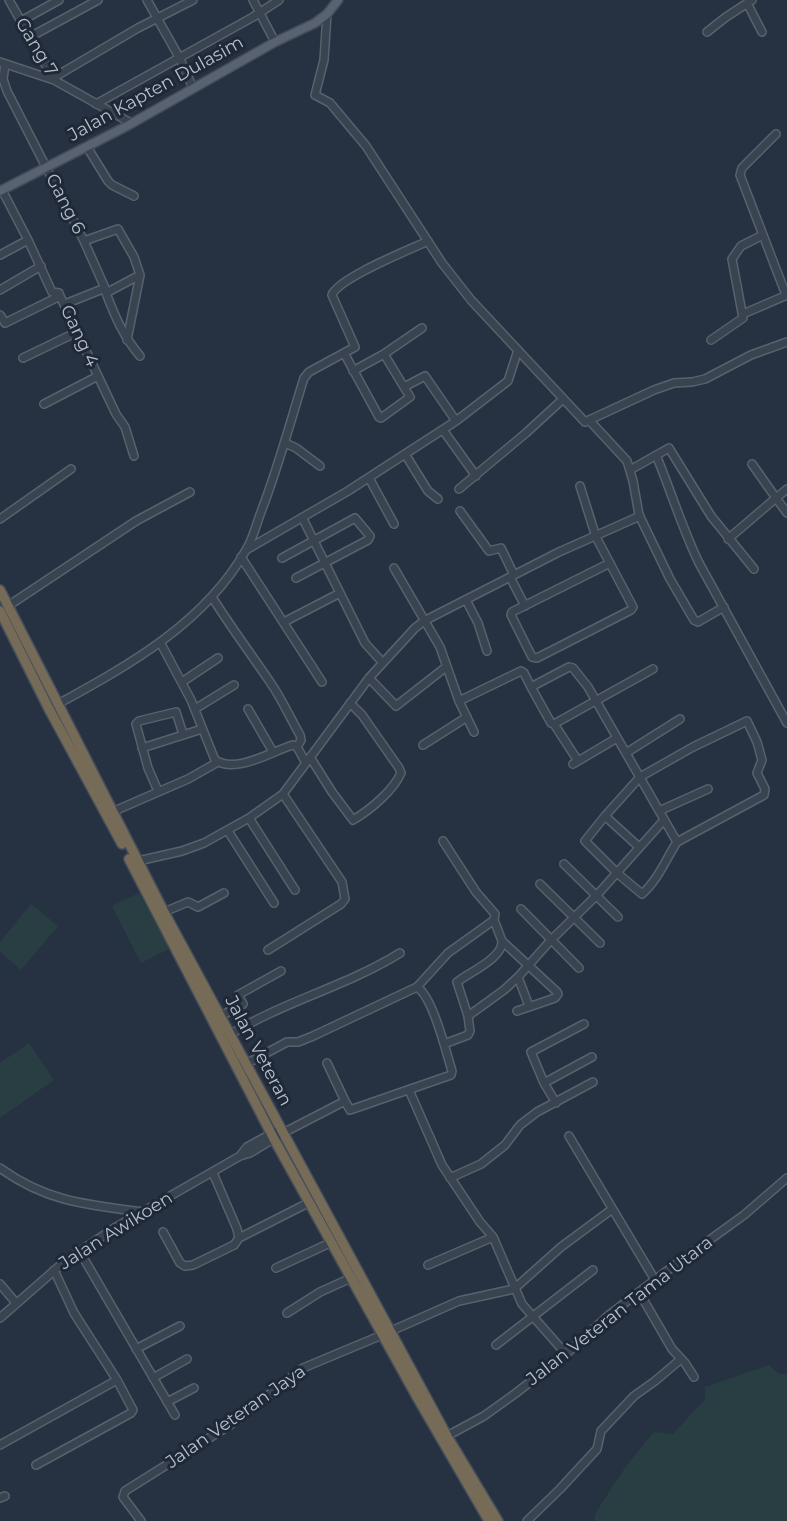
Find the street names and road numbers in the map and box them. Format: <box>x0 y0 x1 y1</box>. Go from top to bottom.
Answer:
street label: Gang 7 <box>10 14 62 80</box>
street label: Jalan Kapten Dulasim <box>65 32 247 146</box>
street label: Gang 6 <box>41 170 89 238</box>
street label: Gang 4 <box>55 302 103 370</box>
street label: Jalan Veteran <box>220 992 296 1110</box>
street label: Jalan Awikoen <box>55 1187 177 1275</box>
street label: Jalan Veteran Tama Utara <box>523 1232 717 1390</box>
street label: Jalan Veteran Jaya <box>162 1361 310 1473</box>

